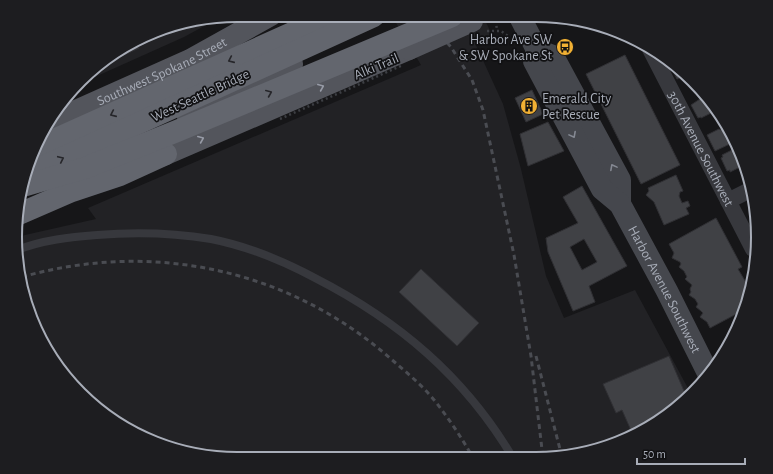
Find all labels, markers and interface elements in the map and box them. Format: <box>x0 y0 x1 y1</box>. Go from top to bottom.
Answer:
place label: Harbor Ave SW & SW Spokane St <box>458 33 553 63</box>
street label: Southwest Spokane Street <box>95 35 230 109</box>
bus stop icon: Harbor Ave SW & SW Spokane St <box>555 37 575 57</box>
street label: Alki Trail <box>352 51 401 83</box>
one-way arrow <box>228 55 235 63</box>
street label: West Seattle Bridge <box>149 67 252 125</box>
one-way arrow <box>316 84 324 92</box>
street label: 30th Avenue Southwest <box>665 89 736 209</box>
one-way arrow <box>265 90 272 98</box>
place label: Emerald City Pet Rescue <box>542 92 611 122</box>
building icon: Emerald City Pet Rescue <box>519 96 539 116</box>
one-way arrow <box>109 109 117 117</box>
one-way arrow <box>569 130 576 138</box>
one-way arrow <box>197 136 205 144</box>
one-way arrow <box>56 156 64 164</box>
one-way arrow <box>610 164 618 171</box>
street label: Harbor Avenue Southwest <box>625 224 703 356</box>
scale bar <box>637 440 745 466</box>
text: 50 m <box>643 448 666 460</box>

